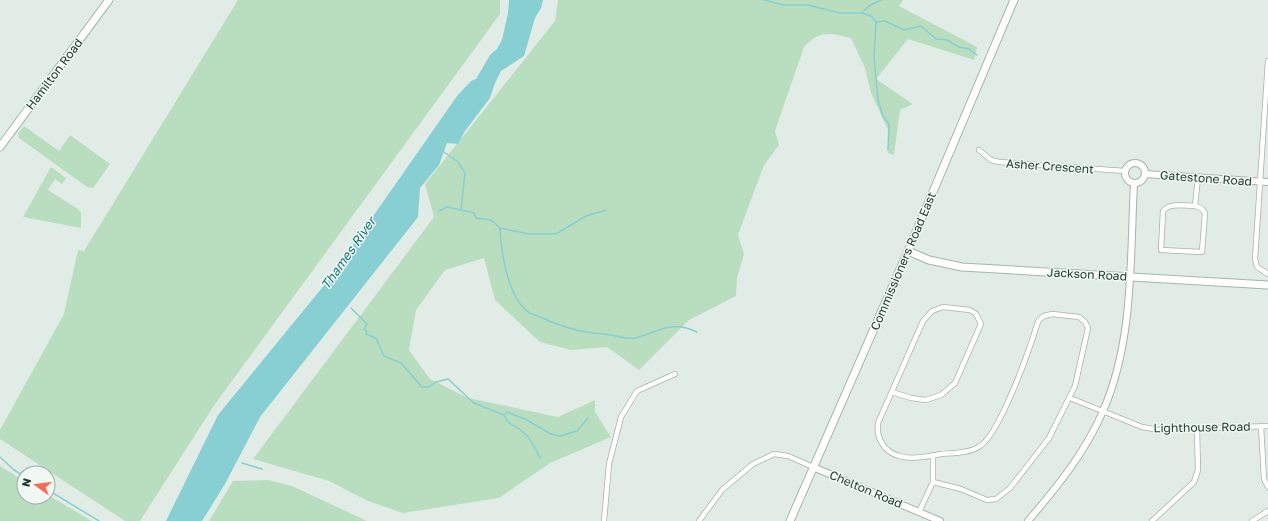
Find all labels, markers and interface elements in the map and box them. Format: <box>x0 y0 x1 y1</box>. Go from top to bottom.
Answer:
street label: Hamilton Road <box>22 35 86 113</box>
street label: Asher Crescent <box>1006 155 1095 177</box>
street label: Gatestone Road <box>1160 167 1252 189</box>
street label: Commissioners Road East <box>867 189 939 332</box>
water label: Thames River <box>317 212 380 292</box>
street label: Jackson Road <box>1047 264 1127 284</box>
street label: Lighthouse Road <box>1153 419 1251 435</box>
north arrow <box>16 465 56 505</box>
street label: Chelton Road <box>827 467 905 511</box>
text: N <box>18 477 33 488</box>

